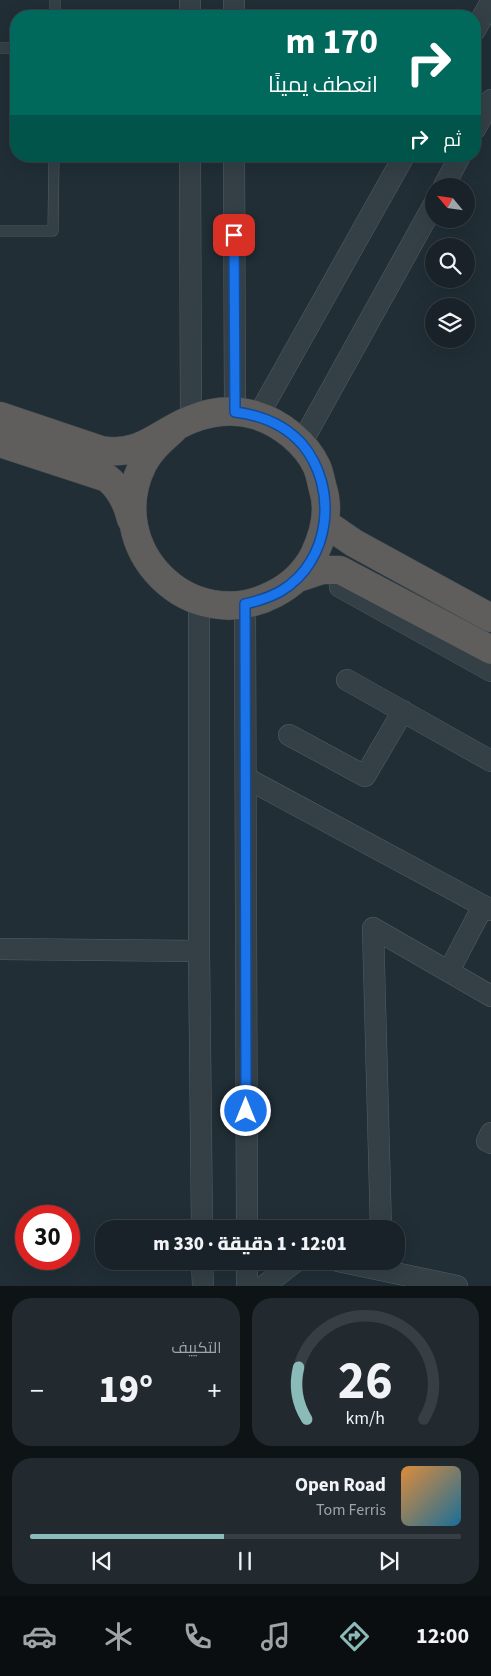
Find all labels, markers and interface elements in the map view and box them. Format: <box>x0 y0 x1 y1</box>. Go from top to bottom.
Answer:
text: 170 m <box>286 17 378 67</box>
icon: right <box>396 30 461 95</box>
text: انعطف يمينًا <box>268 69 378 101</box>
icon: right <box>405 125 433 153</box>
text: ثم <box>443 127 461 154</box>
north arrow <box>425 178 475 228</box>
map controls <box>425 178 475 348</box>
pin <box>213 214 255 256</box>
icon: arrive <box>220 221 248 249</box>
button: search <box>425 238 475 288</box>
button: layers <box>425 298 475 348</box>
position arrow <box>219 1084 271 1136</box>
speed limit sign: 30 <box>15 1205 80 1270</box>
text: 12:01 · 1 دقيقة · 330 m <box>153 1231 347 1258</box>
text: التكييف <box>171 1337 222 1359</box>
text: 26 <box>338 1345 393 1419</box>
text: 19° <box>98 1363 153 1417</box>
text: − <box>30 1371 44 1411</box>
text: + <box>208 1371 222 1411</box>
text: km/h <box>345 1406 385 1431</box>
text: Open Road <box>295 1472 386 1499</box>
text: Tom Ferris <box>316 1499 386 1521</box>
icon: previous <box>88 1547 116 1575</box>
icon: pause <box>231 1547 259 1575</box>
icon: next <box>375 1547 403 1575</box>
icon: car <box>22 1619 57 1654</box>
icon: climate <box>101 1619 136 1654</box>
icon: phone <box>180 1619 215 1654</box>
icon: music <box>258 1619 293 1654</box>
icon: directions <box>337 1619 372 1654</box>
text: 12:00 <box>416 1620 469 1652</box>

